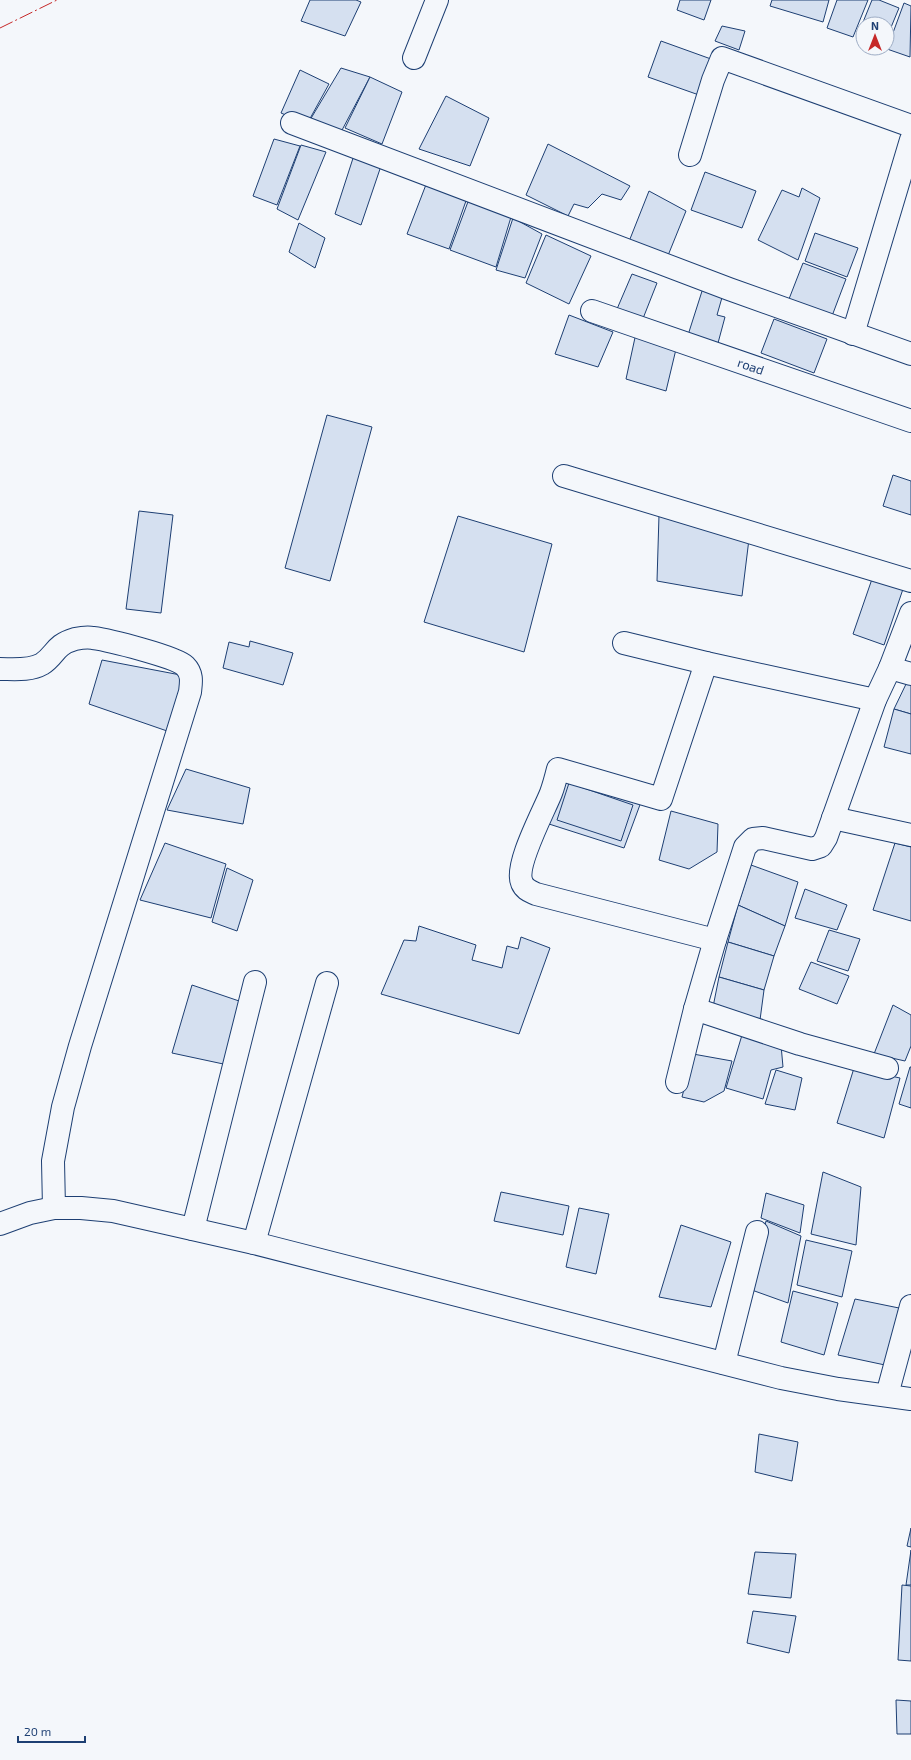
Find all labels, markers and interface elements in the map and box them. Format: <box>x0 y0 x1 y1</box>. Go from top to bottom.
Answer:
north arrow <box>855 16 895 56</box>
text: N <box>871 19 879 32</box>
street label: road <box>736 354 766 378</box>
scale bar <box>18 1718 85 1744</box>
text: 20 m <box>24 1724 51 1738</box>

